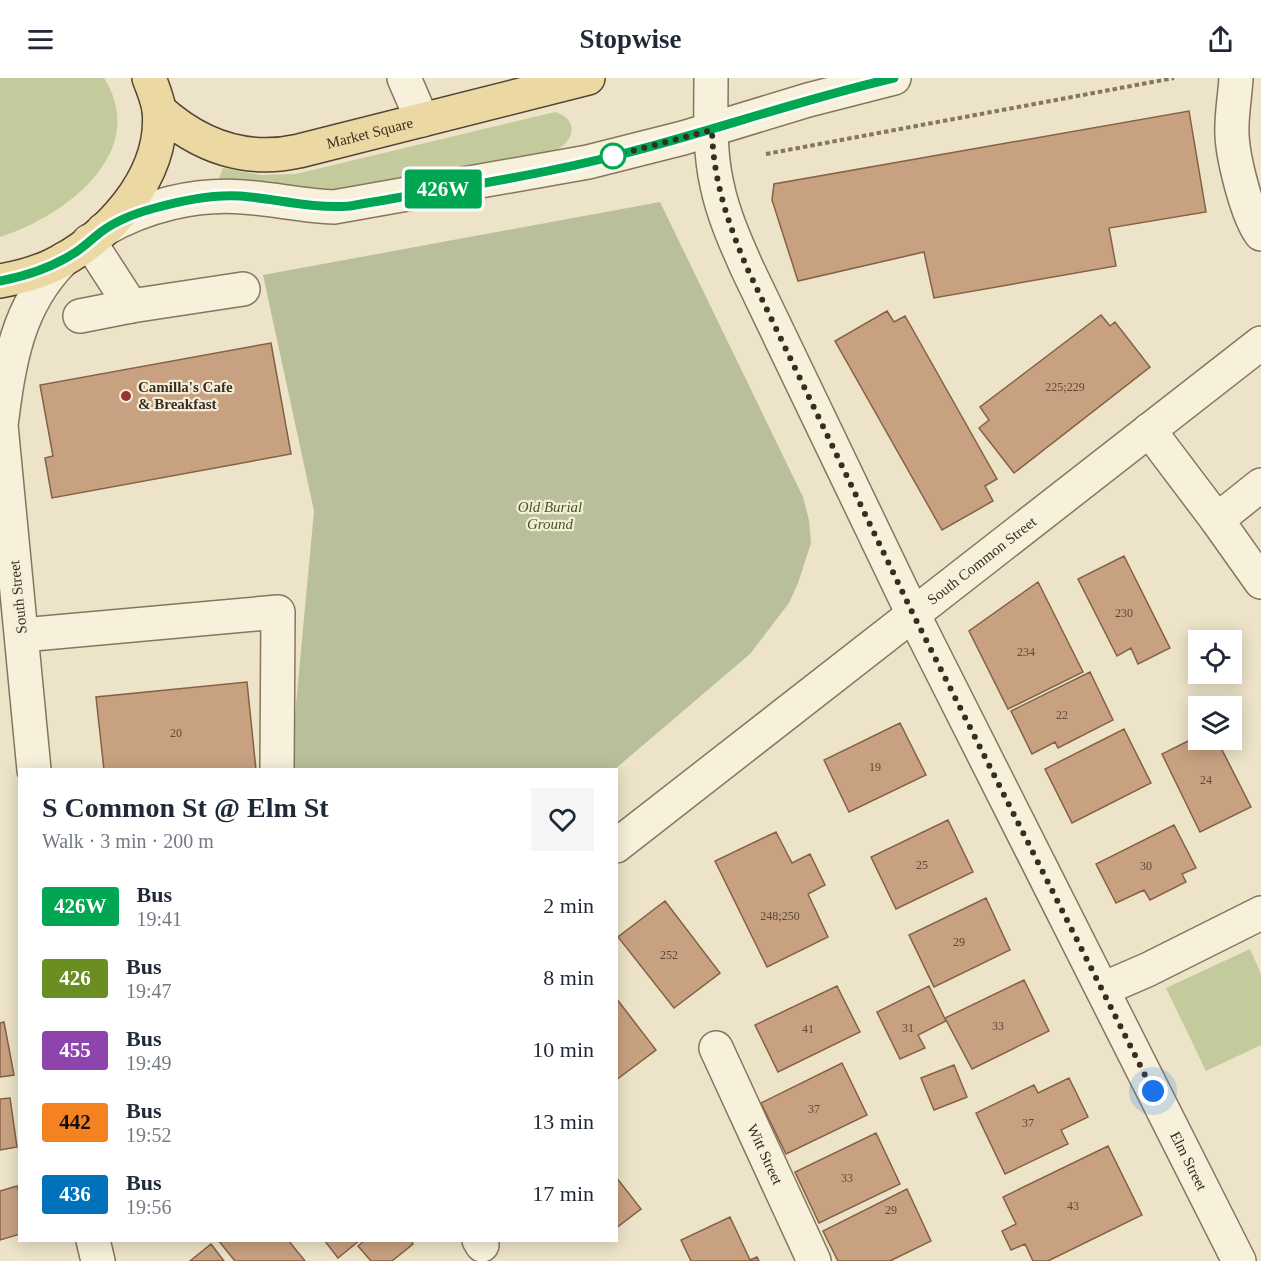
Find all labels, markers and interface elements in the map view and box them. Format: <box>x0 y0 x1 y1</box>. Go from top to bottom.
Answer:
icon: menu <box>24 23 57 56</box>
icon: share <box>1204 23 1237 56</box>
text: Stopwise <box>579 24 682 54</box>
street label: Market Square <box>325 114 415 152</box>
unlabelled marker <box>600 143 626 169</box>
line badge: 426W <box>401 170 485 208</box>
text: 426W <box>417 177 469 201</box>
place label: Camilla's Cafe & Breakfast <box>138 379 233 412</box>
house number: 225;229 <box>1045 380 1085 394</box>
marker: Camilla's Cafe & Breakfast <box>119 389 133 403</box>
park label: Old Burial Ground <box>518 499 582 532</box>
street label: South Common Street <box>924 513 1040 608</box>
street label: South Street <box>6 559 30 635</box>
house number: 230 <box>1115 606 1133 620</box>
map controls <box>1188 630 1242 750</box>
button: locate <box>1188 630 1242 684</box>
house number: 234 <box>1017 645 1035 659</box>
button: layers <box>1188 696 1242 750</box>
house number: 22 <box>1056 708 1068 722</box>
house number: 20 <box>170 726 182 740</box>
house number: 19 <box>869 760 881 774</box>
house number: 24 <box>1200 773 1212 787</box>
button: heart <box>531 788 594 851</box>
text: S Common St @ Elm St <box>42 792 329 823</box>
text: Walk · 3 min · 200 m <box>42 830 214 852</box>
house number: 25 <box>916 858 928 872</box>
house number: 30 <box>1140 859 1152 873</box>
text: Bus <box>137 882 172 907</box>
text: 2 min <box>543 893 594 918</box>
text: 426W <box>54 894 107 918</box>
text: 19:41 <box>137 908 182 930</box>
house number: 248;250 <box>760 909 800 923</box>
house number: 29 <box>953 935 965 949</box>
house number: 252 <box>660 948 678 962</box>
text: Bus <box>126 954 161 979</box>
text: 8 min <box>543 965 594 990</box>
text: 426 <box>59 966 91 990</box>
text: 19:47 <box>126 980 172 1002</box>
house number: 33 <box>992 1019 1004 1033</box>
house number: 31 <box>902 1021 914 1035</box>
house number: 41 <box>802 1022 814 1036</box>
text: Bus <box>126 1026 161 1051</box>
text: 10 min <box>532 1037 594 1062</box>
text: 455 <box>59 1038 91 1062</box>
text: 19:49 <box>126 1052 172 1074</box>
your location <box>1138 1076 1168 1106</box>
text: Bus <box>126 1098 161 1123</box>
house number: 37 <box>808 1102 820 1116</box>
text: 13 min <box>532 1109 594 1134</box>
text: 442 <box>59 1110 91 1134</box>
house number: 37 <box>1022 1116 1034 1130</box>
street label: Witt Street <box>744 1121 786 1188</box>
text: 19:52 <box>126 1124 172 1146</box>
street label: Elm Street <box>1167 1129 1210 1194</box>
text: Bus <box>126 1170 161 1195</box>
house number: 33 <box>841 1171 853 1185</box>
text: 17 min <box>532 1181 594 1206</box>
text: 436 <box>59 1182 91 1206</box>
text: 19:56 <box>126 1196 172 1218</box>
house number: 43 <box>1067 1199 1079 1213</box>
house number: 29 <box>885 1203 897 1217</box>

